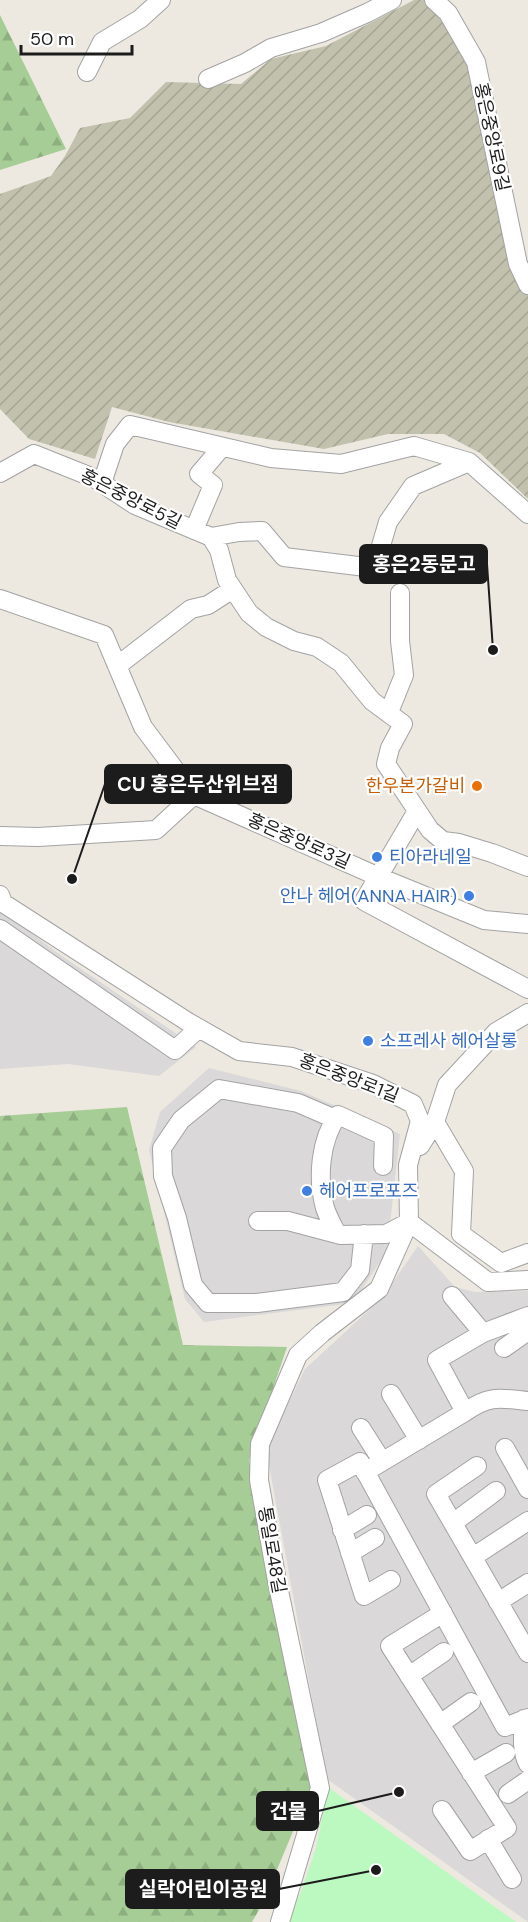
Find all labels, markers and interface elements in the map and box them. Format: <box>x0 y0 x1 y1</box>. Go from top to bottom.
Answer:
scale bar <box>21 18 132 56</box>
text: 50 m <box>30 27 74 51</box>
street label: 홍은중앙로9길 <box>469 80 515 194</box>
street label: 홍은중앙로5길 <box>76 463 186 535</box>
callout: 홍은2동문고 <box>360 545 487 583</box>
text: 홍은2동문고 <box>372 551 476 577</box>
callout: CU 홍은두산위브점 <box>105 765 291 803</box>
text: CU 홍은두산위브점 <box>117 771 279 797</box>
place label: 한우본가갈비 <box>366 774 465 798</box>
marker: 한우본가갈비 <box>470 779 484 793</box>
street label: 홍은중앙로3길 <box>244 808 354 874</box>
place label: 티아라네일 <box>389 845 472 869</box>
marker: 티아라네일 <box>370 850 384 864</box>
place label: 안나 헤어(ANNA HAIR) <box>280 884 457 908</box>
marker: 안나 헤어(ANNA HAIR) <box>462 889 476 903</box>
place label: 소프레사 헤어살롱 <box>380 1029 517 1053</box>
marker: 소프레사 헤어살롱 <box>361 1034 375 1048</box>
street label: 홍은중앙로1길 <box>296 1048 402 1108</box>
place label: 헤어프로포즈 <box>319 1179 418 1203</box>
marker: 헤어프로포즈 <box>300 1184 314 1198</box>
street label: 통일로48길 <box>253 1505 291 1595</box>
callout: 건물 <box>257 1792 318 1830</box>
text: 건물 <box>270 1798 306 1824</box>
callout: 실락어린이공원 <box>126 1870 279 1908</box>
text: 실락어린이공원 <box>139 1876 267 1902</box>

